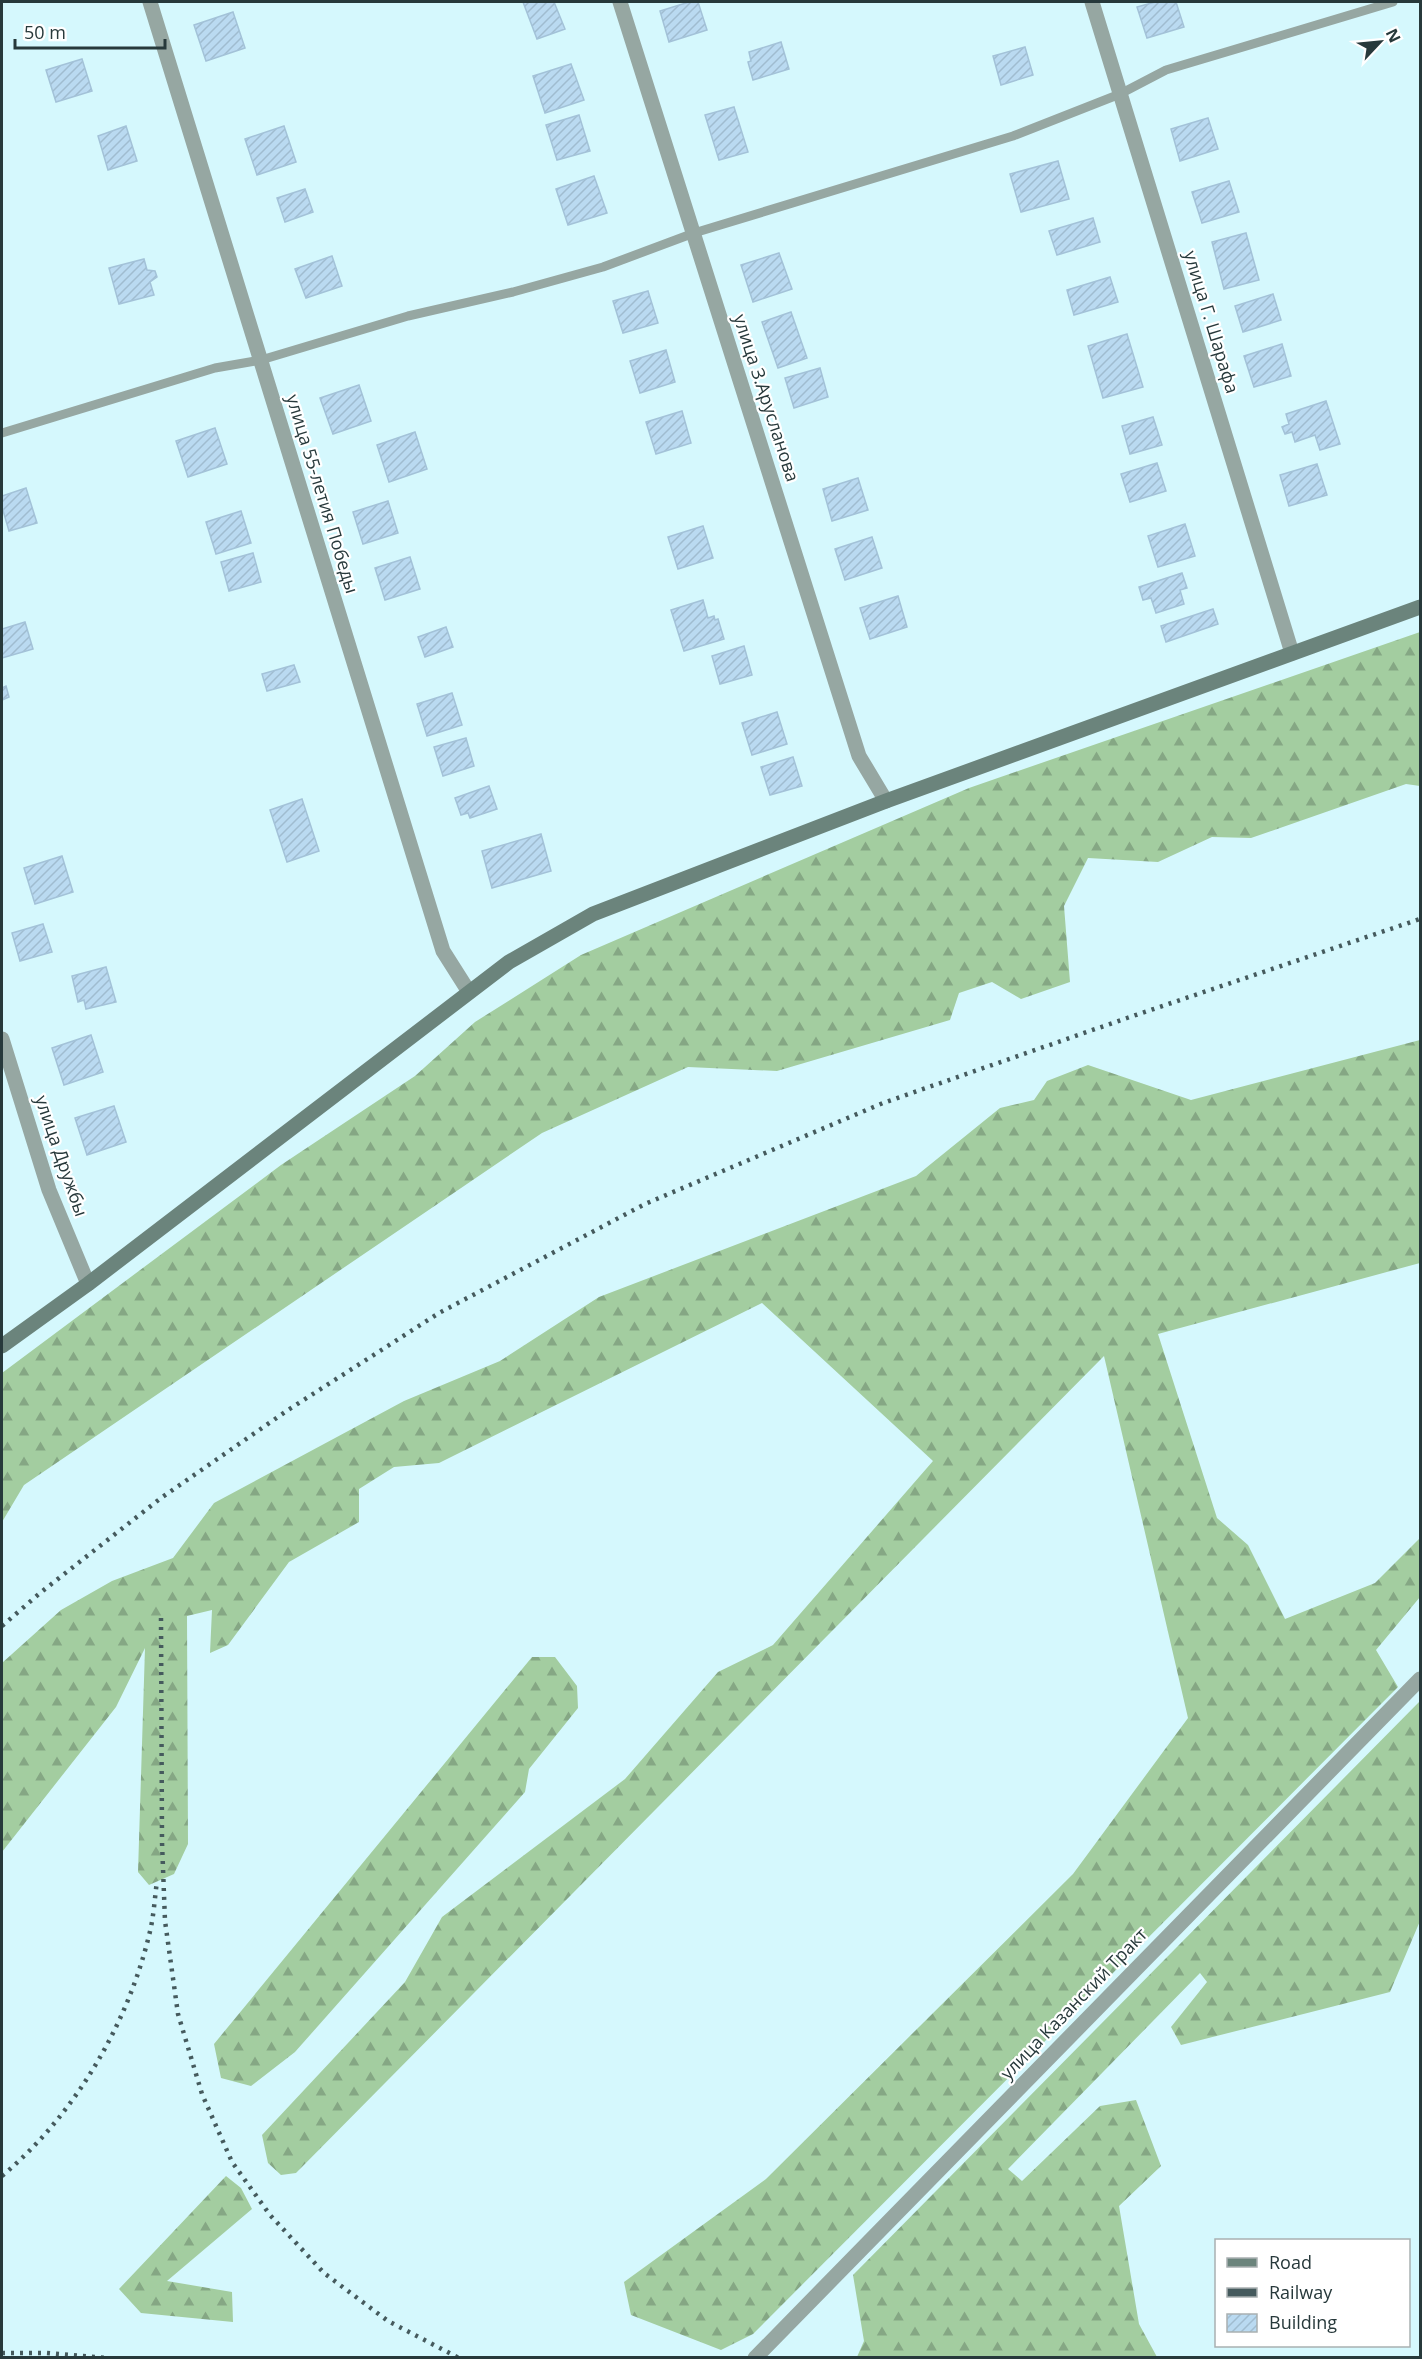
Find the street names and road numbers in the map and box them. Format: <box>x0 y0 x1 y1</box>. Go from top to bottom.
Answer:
street label: улица Г. Шарафа <box>1179 247 1245 396</box>
street label: улица З.Арусланова <box>729 311 805 485</box>
street label: улица 55-летия Победы <box>281 391 365 596</box>
street label: улица Дружбы <box>30 1092 94 1220</box>
street label: улица Казанский Тракт <box>994 1922 1152 2084</box>

